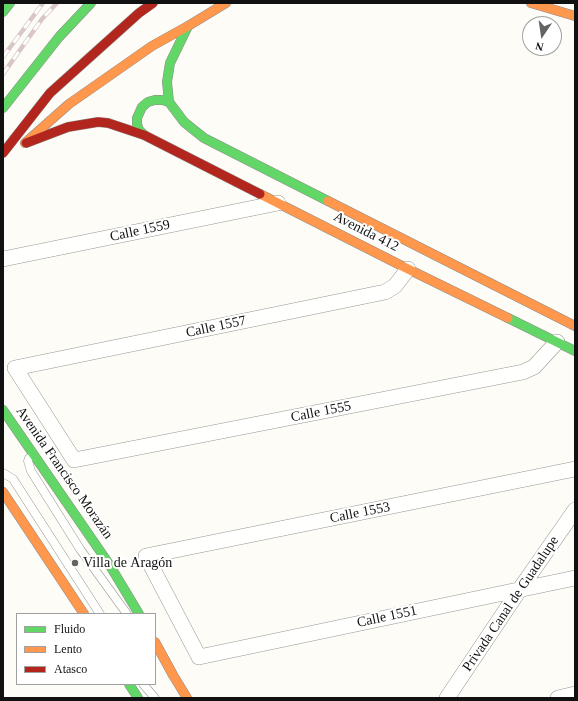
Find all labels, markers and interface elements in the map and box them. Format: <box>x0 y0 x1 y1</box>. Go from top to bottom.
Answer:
north arrow <box>522 16 562 56</box>
text: N <box>534 40 545 53</box>
street label: Avenida 412 <box>331 208 401 256</box>
street label: Calle 1559 <box>108 216 172 246</box>
street label: Calle 1557 <box>184 312 248 342</box>
street label: Calle 1555 <box>289 398 353 426</box>
street label: Avenida Francisco Morazán <box>12 404 116 542</box>
street label: Calle 1553 <box>328 499 392 527</box>
street label: Privada Canal de Guadalupe <box>459 533 563 675</box>
place label: Villa de Aragón <box>83 555 172 571</box>
marker: Villa de Aragón <box>70 558 80 568</box>
street label: Calle 1551 <box>355 602 419 632</box>
legend <box>16 613 156 685</box>
text: Fluido <box>54 622 85 636</box>
text: Lento <box>54 642 82 656</box>
text: Atasco <box>54 662 87 676</box>

